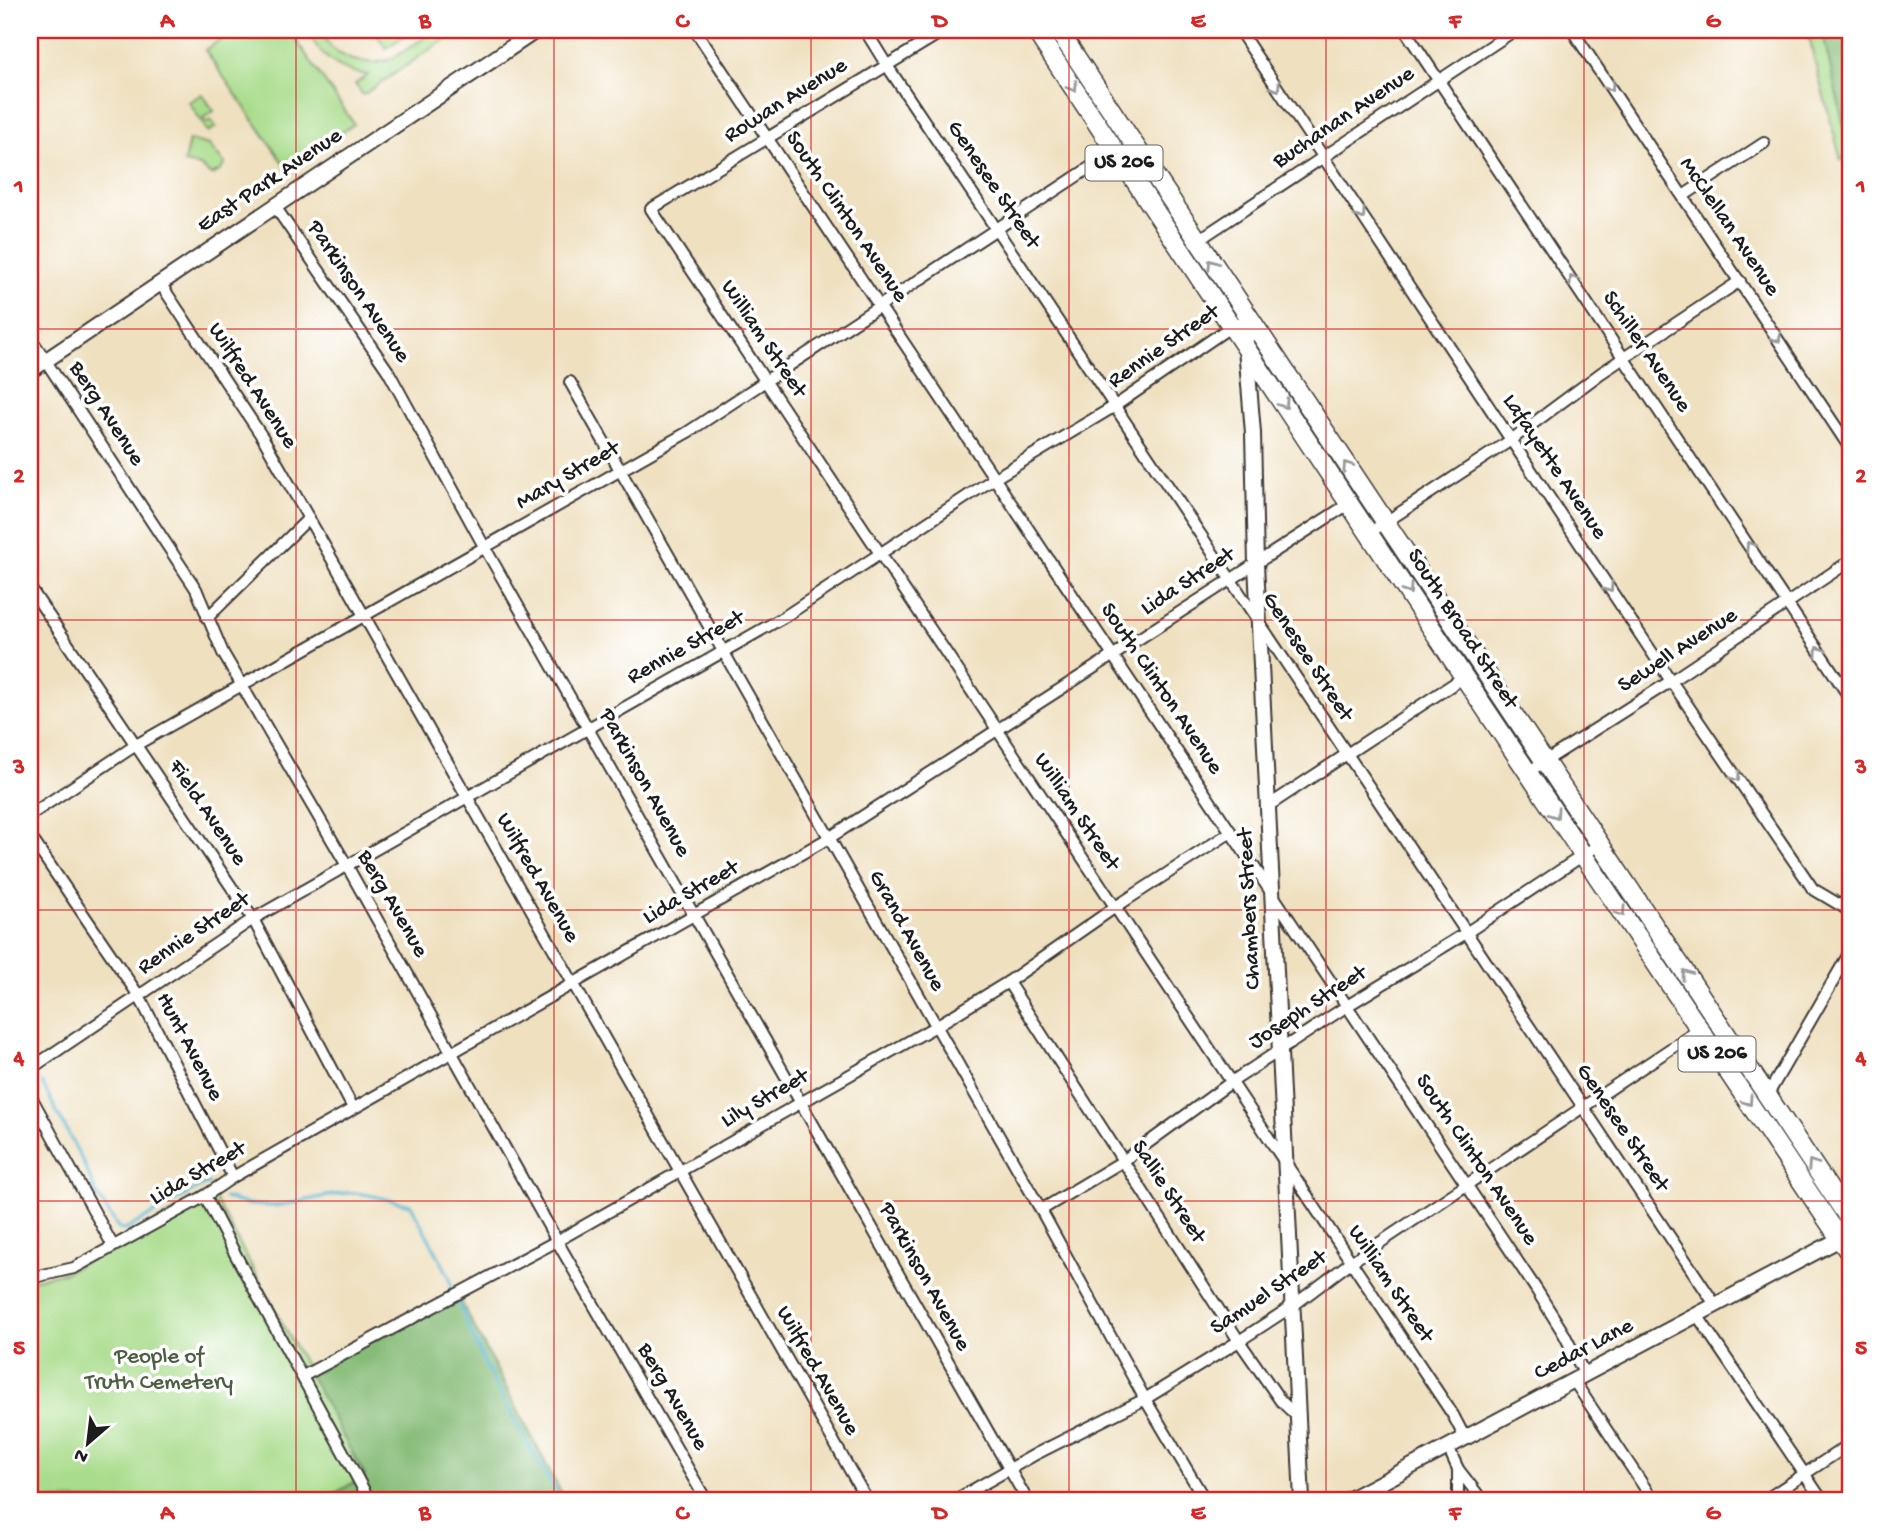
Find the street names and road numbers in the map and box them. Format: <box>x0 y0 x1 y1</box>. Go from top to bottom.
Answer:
street label: Rowan Avenue <box>719 52 854 150</box>
street label: Buchanan Avenue <box>1267 60 1421 176</box>
street label: Genesee Street <box>940 116 1047 255</box>
street label: East Park Avenue <box>192 122 348 239</box>
street label: South Clinton Avenue <box>779 126 914 309</box>
road number: US 206 <box>1086 146 1162 180</box>
street label: McClellan Avenue <box>1673 152 1786 302</box>
street label: Parkinson Avenue <box>300 215 416 369</box>
street label: William Street <box>714 275 813 404</box>
street label: Schiller Avenue <box>1595 286 1697 419</box>
street label: Rennie Street <box>1103 298 1226 395</box>
street label: Wilfred Avenue <box>201 318 303 455</box>
street label: Berg Avenue <box>62 356 150 472</box>
street label: Lafayette Avenue <box>1495 389 1613 546</box>
street label: Mary Street <box>511 435 626 516</box>
street label: Lida Street <box>1136 541 1241 622</box>
street label: South Broad Street <box>1400 544 1525 715</box>
street label: Genesee Street <box>1255 588 1360 728</box>
street label: South Clinton Avenue <box>1094 598 1229 781</box>
street label: Sewell Avenue <box>1613 602 1744 700</box>
street label: Rennie Street <box>623 604 751 691</box>
street label: Parkinson Avenue <box>592 703 697 863</box>
street label: William Street <box>1027 748 1126 877</box>
street label: Field Avenue <box>161 754 253 872</box>
street label: Wilfred Avenue <box>489 809 585 948</box>
street label: Chambers Street <box>1232 826 1268 990</box>
street label: Berg Avenue <box>350 845 434 963</box>
street label: Lida Street <box>638 854 745 931</box>
street label: Grand Avenue <box>862 866 951 997</box>
street label: Rennie Street <box>133 886 257 981</box>
street label: Joseph Street <box>1244 959 1373 1056</box>
street label: Hunt Avenue <box>149 988 229 1107</box>
road number: US 206 <box>1678 1036 1756 1072</box>
street label: Genesee Street <box>1569 1059 1676 1198</box>
street label: Lily Street <box>716 1062 815 1135</box>
street label: South Clinton Avenue <box>1409 1069 1544 1252</box>
street label: Lida Street <box>145 1135 252 1212</box>
street label: Sallie Street <box>1125 1135 1212 1250</box>
street label: Parkinson Avenue <box>872 1197 977 1357</box>
street label: William Street <box>1341 1220 1440 1349</box>
street label: Samuel Street <box>1206 1243 1334 1342</box>
street label: Wilfred Avenue <box>769 1302 865 1441</box>
street label: Cedar Lane <box>1530 1312 1639 1387</box>
street label: Berg Avenue <box>630 1338 714 1456</box>

